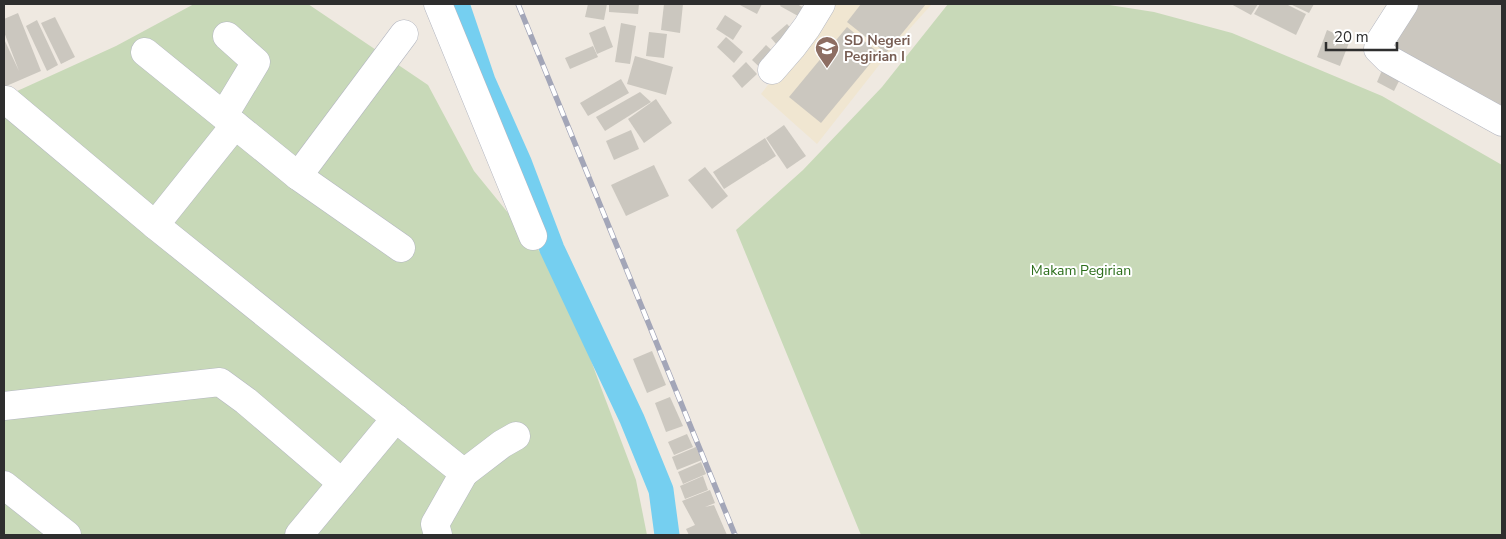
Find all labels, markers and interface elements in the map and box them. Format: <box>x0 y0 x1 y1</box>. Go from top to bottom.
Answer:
scale bar <box>1326 20 1397 52</box>
text: 20 m <box>1334 27 1369 47</box>
place label: SD Negeri Pegirian I <box>844 31 910 66</box>
school or university icon: SD Negeri Pegirian I <box>814 35 840 69</box>
park label: Makam Pegirian <box>1031 261 1131 280</box>

